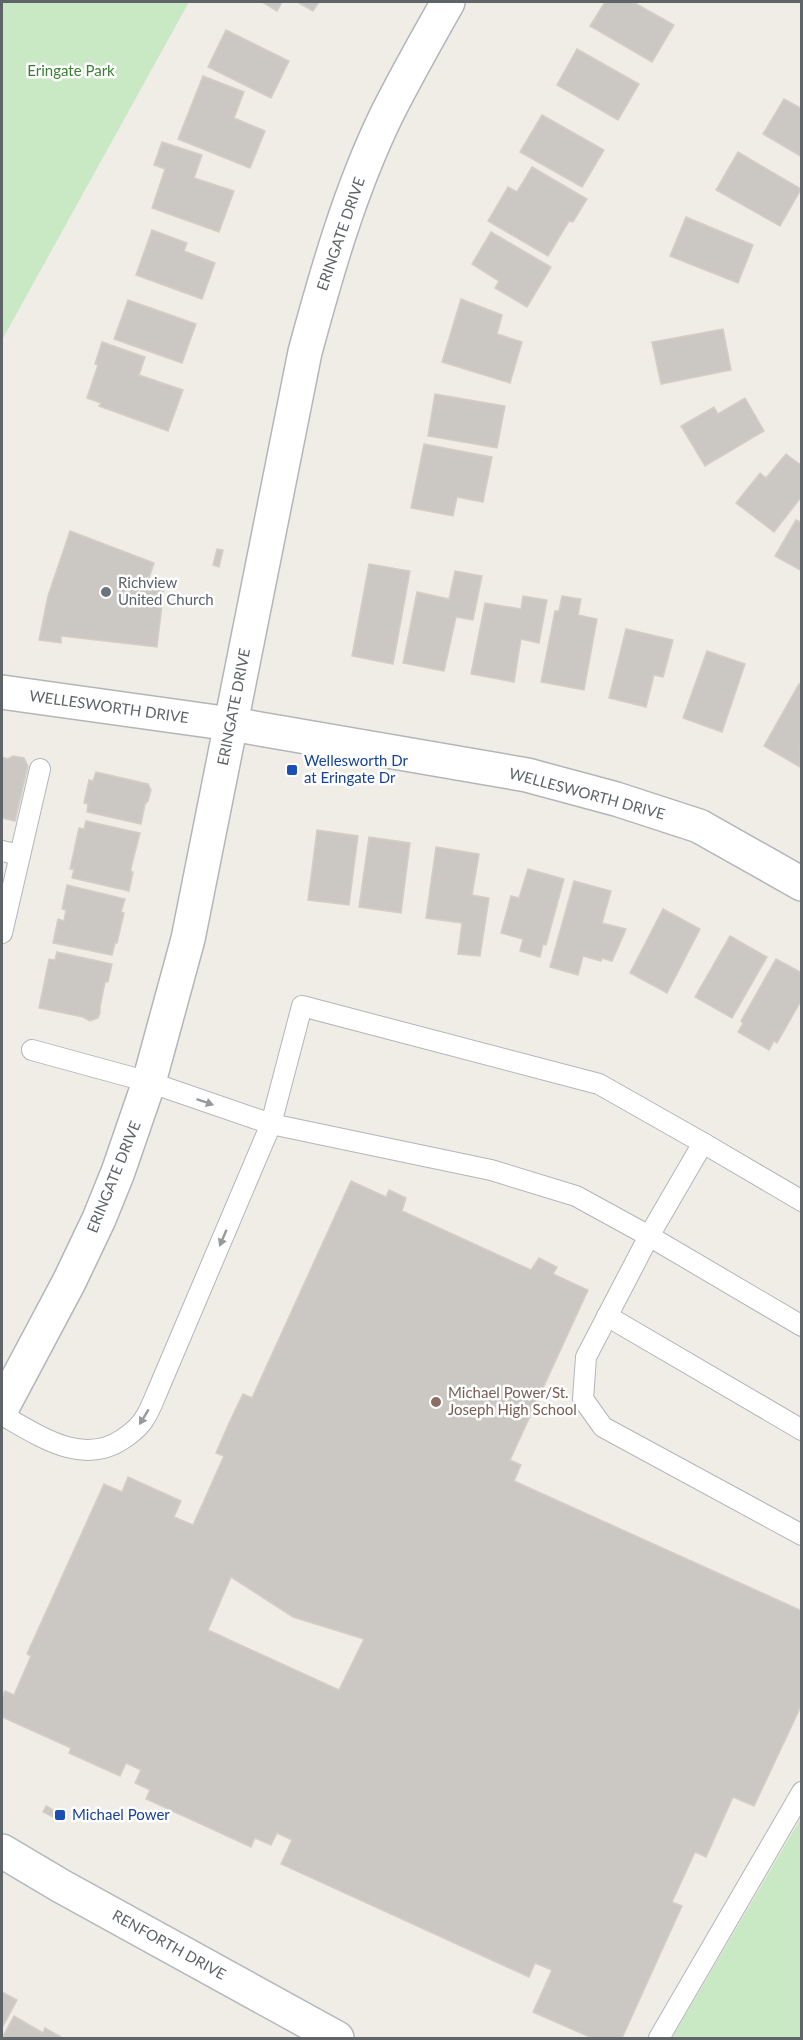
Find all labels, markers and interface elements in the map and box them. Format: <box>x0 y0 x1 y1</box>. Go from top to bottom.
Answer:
park label: Eringate Park <box>27 61 115 79</box>
street label: ERINGATE DRIVE <box>312 175 368 293</box>
place label: Richview United Church <box>118 573 214 608</box>
marker: Richview United Church <box>99 585 113 599</box>
street label: ERINGATE DRIVE <box>213 647 253 767</box>
street label: WELLESWORTH DRIVE <box>28 686 190 726</box>
place label: Wellesworth Dr at Eringate Dr <box>304 751 409 786</box>
marker: Wellesworth Dr at Eringate Dr <box>285 763 299 777</box>
street label: WELLESWORTH DRIVE <box>507 764 667 823</box>
one-way arrow <box>196 1097 214 1107</box>
street label: ERINGATE DRIVE <box>82 1118 144 1235</box>
one-way arrow <box>218 1230 228 1248</box>
place label: Michael Power/St. Joseph High School <box>448 1383 577 1418</box>
marker: Michael Power/St. Joseph High School <box>429 1395 443 1409</box>
one-way arrow <box>139 1409 150 1425</box>
place label: Michael Power <box>72 1805 170 1823</box>
marker: Michael Power <box>53 1808 67 1822</box>
street label: RENFORTH DRIVE <box>110 1905 229 1983</box>

